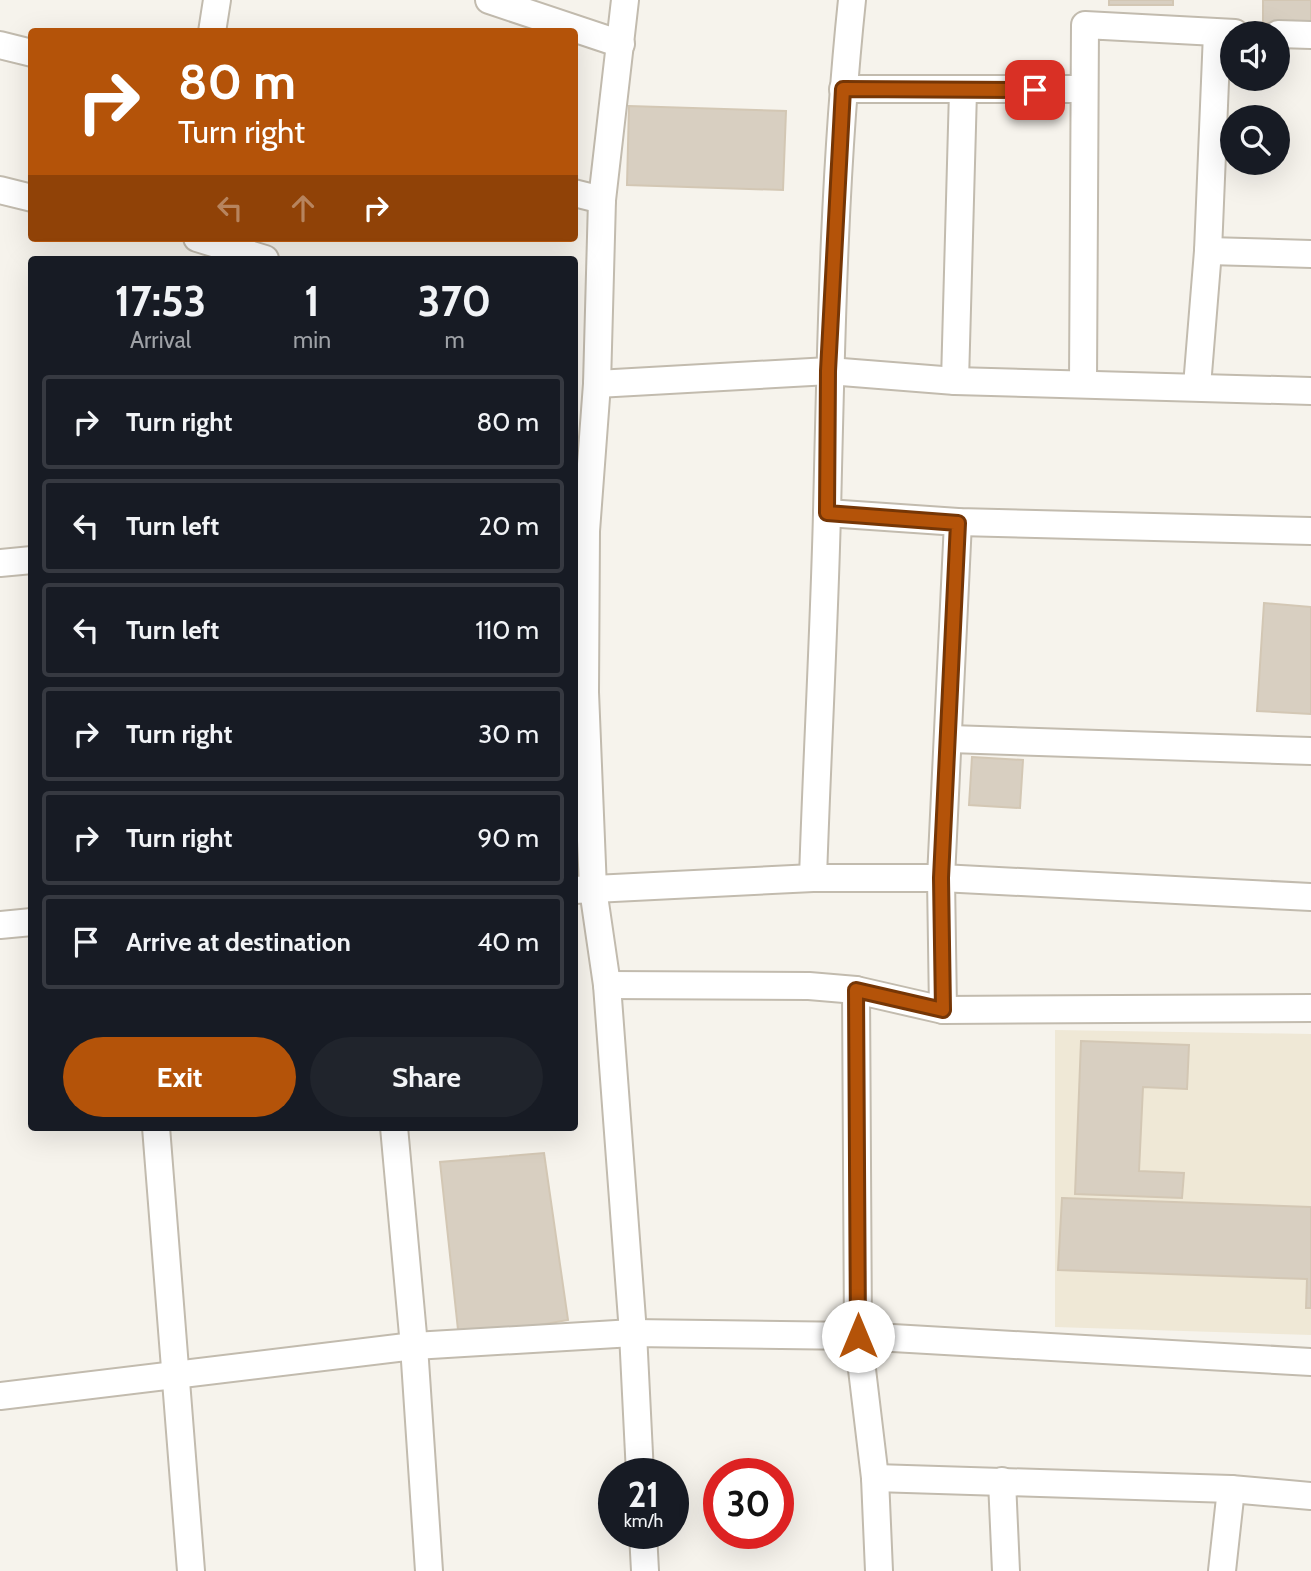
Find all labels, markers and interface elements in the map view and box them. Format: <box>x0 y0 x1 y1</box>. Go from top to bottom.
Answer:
map controls <box>1220 21 1290 175</box>
button: sound <box>1220 21 1290 91</box>
text: 80 m <box>178 52 296 111</box>
icon: right <box>63 56 154 147</box>
pin <box>1005 60 1065 120</box>
icon: arrive <box>1016 71 1054 109</box>
button: search <box>1220 105 1290 175</box>
text: Turn right <box>178 112 305 151</box>
icon: left <box>211 189 249 227</box>
icon: ahead <box>284 189 322 227</box>
icon: right <box>357 189 395 227</box>
text: 17:53 <box>115 275 206 327</box>
text: 1 <box>304 275 320 327</box>
text: 370 <box>418 275 491 327</box>
text: Arrival <box>130 326 191 354</box>
text: min <box>293 326 331 354</box>
text: m <box>444 326 465 354</box>
icon: right <box>67 403 105 441</box>
text: Turn right <box>126 406 232 438</box>
text: 80 m <box>476 406 539 438</box>
icon: left <box>67 507 105 545</box>
text: Turn left <box>126 510 219 542</box>
text: 20 m <box>479 510 539 542</box>
icon: left <box>67 611 105 649</box>
text: Turn left <box>126 614 219 646</box>
text: 110 m <box>475 614 539 646</box>
icon: right <box>67 715 105 753</box>
text: Turn right <box>126 718 232 750</box>
text: 30 m <box>478 718 539 750</box>
icon: right <box>67 819 105 857</box>
text: Turn right <box>126 822 232 854</box>
text: 90 m <box>477 822 539 854</box>
icon: arrive <box>67 923 105 961</box>
text: Arrive at destination <box>126 926 351 958</box>
text: 40 m <box>477 926 539 958</box>
button: Exit <box>63 1037 296 1117</box>
button: Share <box>310 1037 543 1117</box>
position arrow <box>821 1299 895 1373</box>
speed limit sign: 30 <box>703 1458 794 1549</box>
text: 21 <box>628 1473 659 1516</box>
text: km/h <box>624 1510 663 1532</box>

